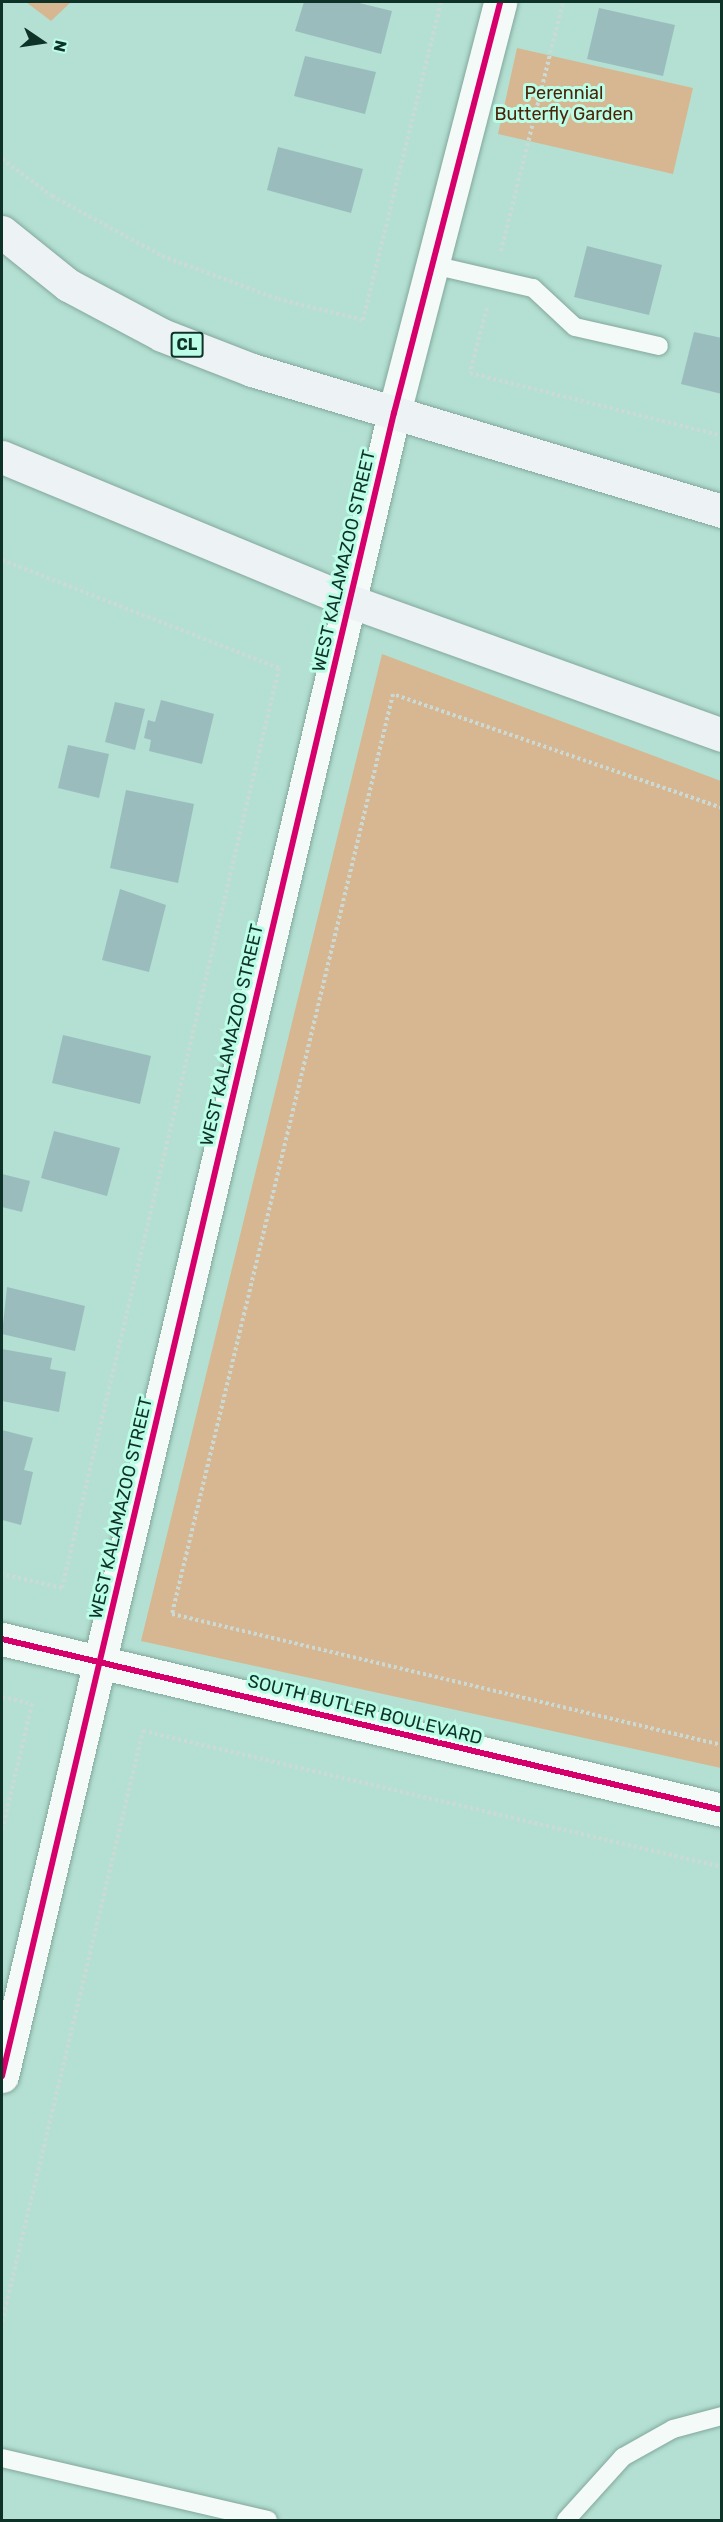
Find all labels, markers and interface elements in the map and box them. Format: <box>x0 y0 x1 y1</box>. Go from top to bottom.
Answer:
north arrow <box>12 12 72 72</box>
text: N <box>49 38 71 54</box>
park label: Perennial Butterfly Garden <box>494 83 634 125</box>
road number: CL <box>170 332 204 358</box>
street label: WEST KALAMAZOO STREET <box>308 448 380 674</box>
street label: WEST KALAMAZOO STREET <box>196 922 268 1148</box>
street label: WEST KALAMAZOO STREET <box>85 1395 157 1621</box>
street label: SOUTH BUTLER BOULEVARD <box>246 1670 484 1750</box>

